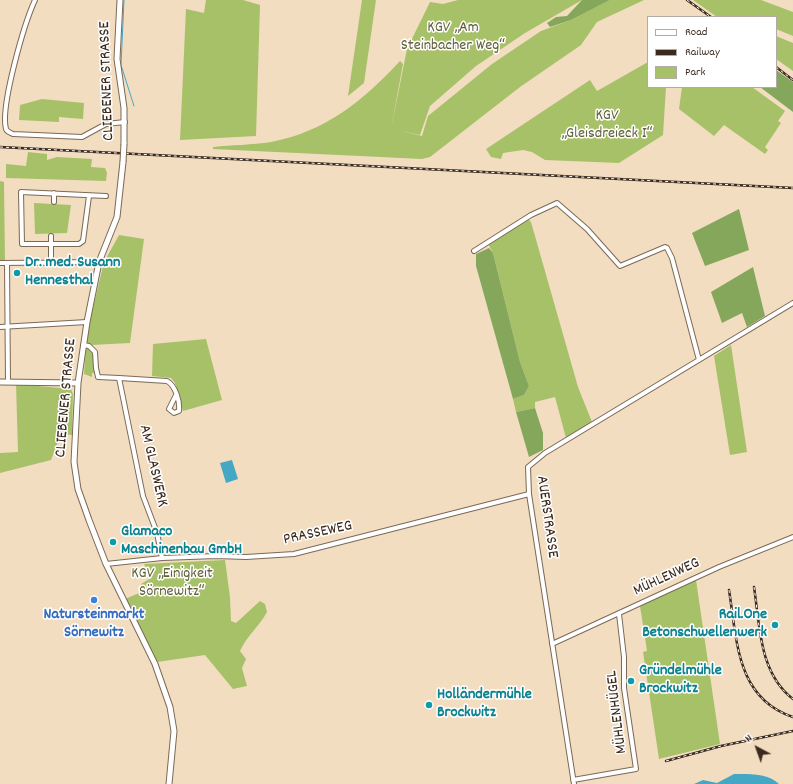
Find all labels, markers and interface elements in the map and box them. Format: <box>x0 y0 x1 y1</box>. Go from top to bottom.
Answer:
legend <box>647 16 777 88</box>
park label: KGV „Am Steinbacher Weg“ <box>401 19 505 57</box>
street label: CLIEBENER STRASSE <box>96 21 120 141</box>
text: Road <box>685 24 707 41</box>
text: Railway <box>685 44 720 61</box>
text: Park <box>685 64 705 81</box>
park label: KGV „Gleisdreieck I“ <box>561 107 653 145</box>
place label: Dr. med. Susann Hennesthal <box>25 254 120 292</box>
marker: Dr. med. Susann Hennesthal <box>12 268 22 278</box>
street label: CLIEBENER STRASSE <box>52 338 82 458</box>
street label: AM GLASWERK <box>133 423 171 509</box>
street label: AUERSTRASSE <box>531 475 561 559</box>
street label: PRASSEWEG <box>282 517 354 551</box>
place label: Glamaco Maschinenbau GmbH <box>121 523 242 561</box>
marker: Glamaco Maschinenbau GmbH <box>108 537 118 547</box>
street label: MÜHLENWEG <box>631 554 703 602</box>
park label: KGV „Einigkeit Sörnewitz“ <box>131 565 213 603</box>
marker: Natursteinmarkt Sörnewitz <box>89 595 99 605</box>
place label: Natursteinmarkt Sörnewitz <box>43 606 145 644</box>
place label: Rail.One Betonschwellenwerk <box>642 606 767 644</box>
marker: Rail.One Betonschwellenwerk <box>770 620 780 630</box>
place label: Gründelmühle Brockwitz <box>639 662 722 700</box>
street label: MÜHLENHÜGEL <box>603 669 633 755</box>
marker: Gründelmühle Brockwitz <box>626 676 636 686</box>
place label: Holländermühle Brockwitz <box>437 686 532 724</box>
marker: Holländermühle Brockwitz <box>424 700 434 710</box>
north arrow <box>737 728 777 768</box>
text: N <box>742 731 756 747</box>

